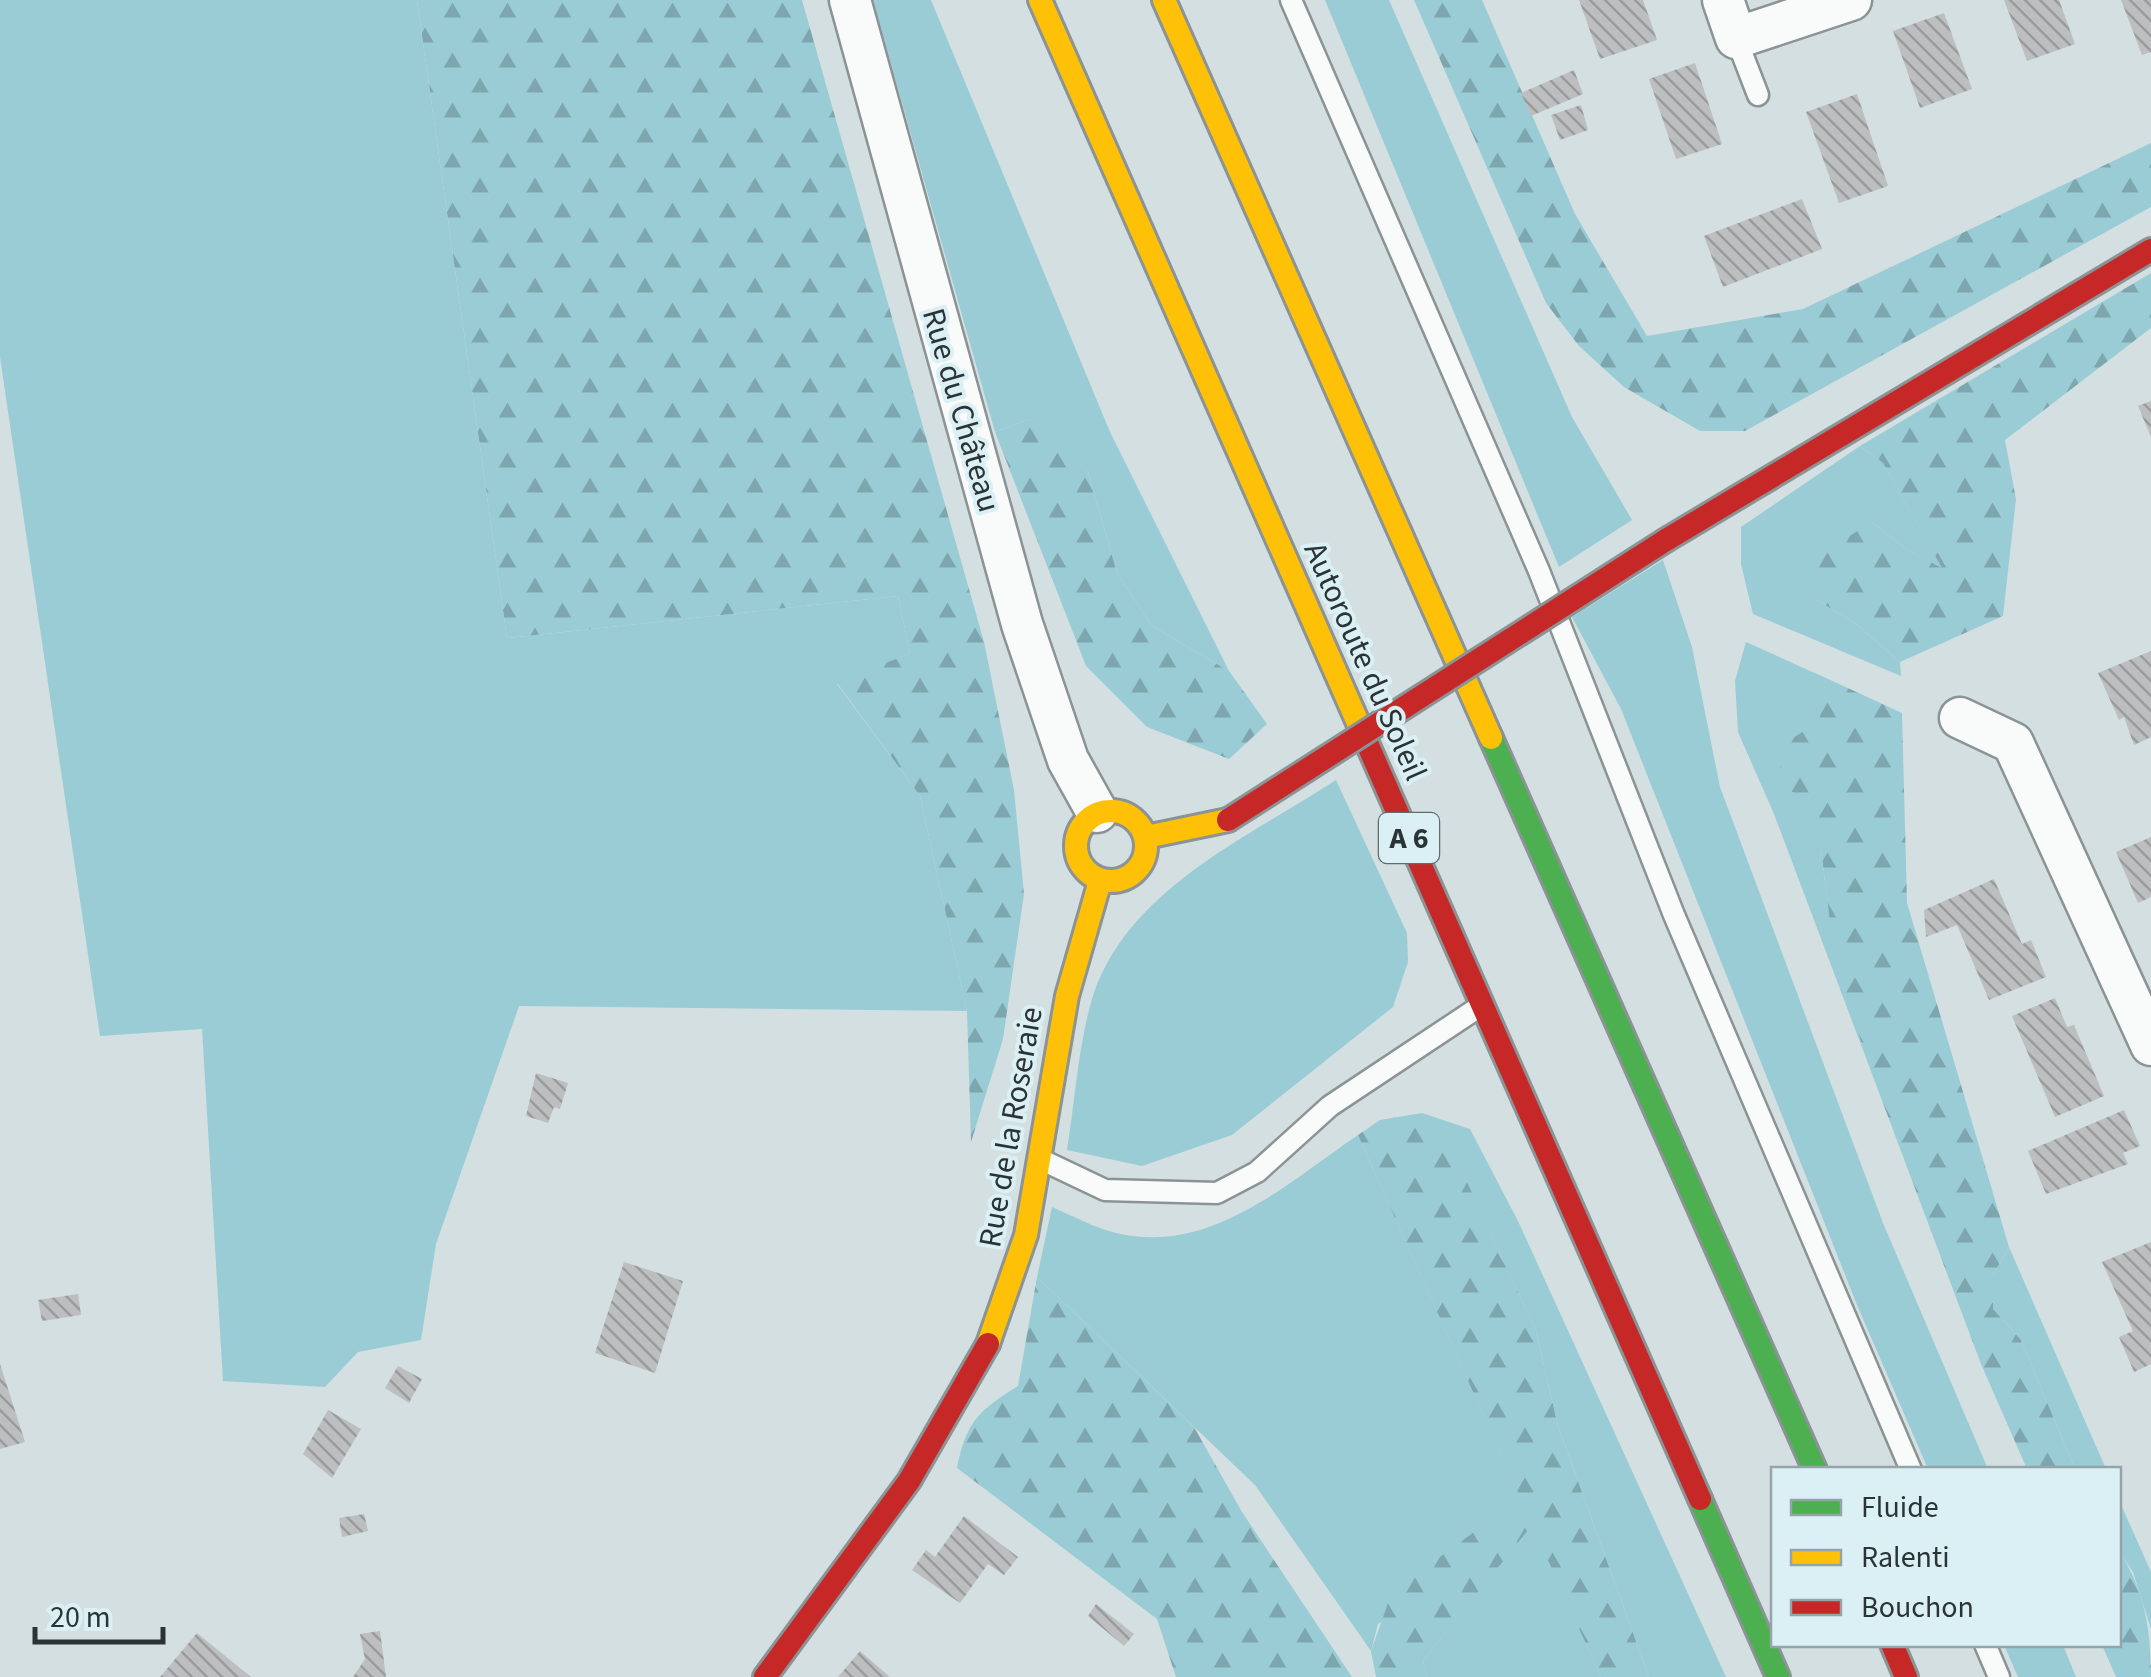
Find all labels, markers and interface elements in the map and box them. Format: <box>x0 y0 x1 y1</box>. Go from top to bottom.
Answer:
street label: Rue du Château <box>910 303 1012 518</box>
street label: Autoroute du Soleil <box>1292 535 1438 788</box>
road number: A 6 <box>1379 813 1439 863</box>
street label: Rue de la Roseraie <box>967 1003 1055 1251</box>
legend <box>1771 1467 2121 1647</box>
text: Fluide <box>1861 1486 1939 1529</box>
text: Ralenti <box>1861 1536 1950 1579</box>
scale bar <box>35 1582 162 1644</box>
text: Bouchon <box>1861 1586 1974 1629</box>
text: 20 m <box>50 1596 111 1639</box>

